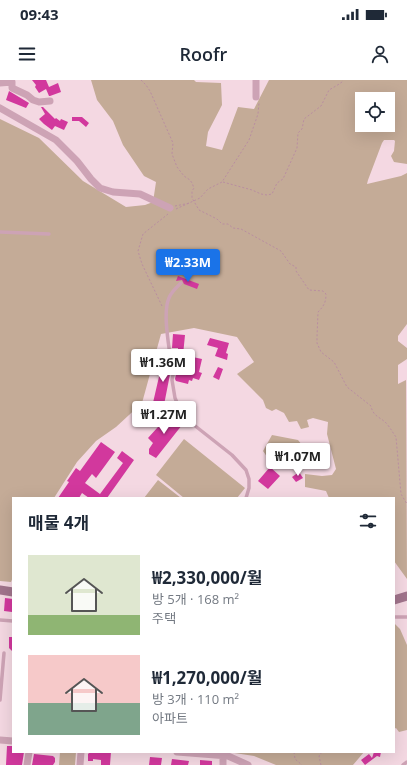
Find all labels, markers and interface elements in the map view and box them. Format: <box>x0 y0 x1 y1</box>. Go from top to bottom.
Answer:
text: 09:43 <box>20 4 59 24</box>
text: Roofr <box>180 42 227 66</box>
icon: menu <box>16 43 38 65</box>
icon: person <box>369 43 391 65</box>
map controls <box>355 92 395 132</box>
button: locate <box>355 92 395 132</box>
pin: ₩2.33M <box>155 249 221 283</box>
text: ₩2.33M <box>165 253 211 271</box>
pin: ₩1.36M <box>130 349 196 383</box>
text: ₩1.36M <box>140 353 186 371</box>
pin: ₩1.27M <box>131 401 197 435</box>
text: ₩1.27M <box>141 405 187 423</box>
pin: ₩1.07M <box>265 443 331 477</box>
text: ₩1.07M <box>275 447 321 465</box>
icon: filters <box>357 510 379 532</box>
text: 매물 4개 <box>28 511 89 534</box>
text: ₩2,330,000/월 <box>152 566 262 589</box>
icon: home <box>60 571 108 619</box>
text: 방 5개 · 168 m² <box>152 590 239 608</box>
text: 주택 <box>152 609 176 627</box>
text: ₩1,270,000/월 <box>152 666 262 689</box>
icon: home <box>60 671 108 719</box>
text: 방 3개 · 110 m² <box>152 690 239 708</box>
text: 아파트 <box>152 709 188 727</box>

